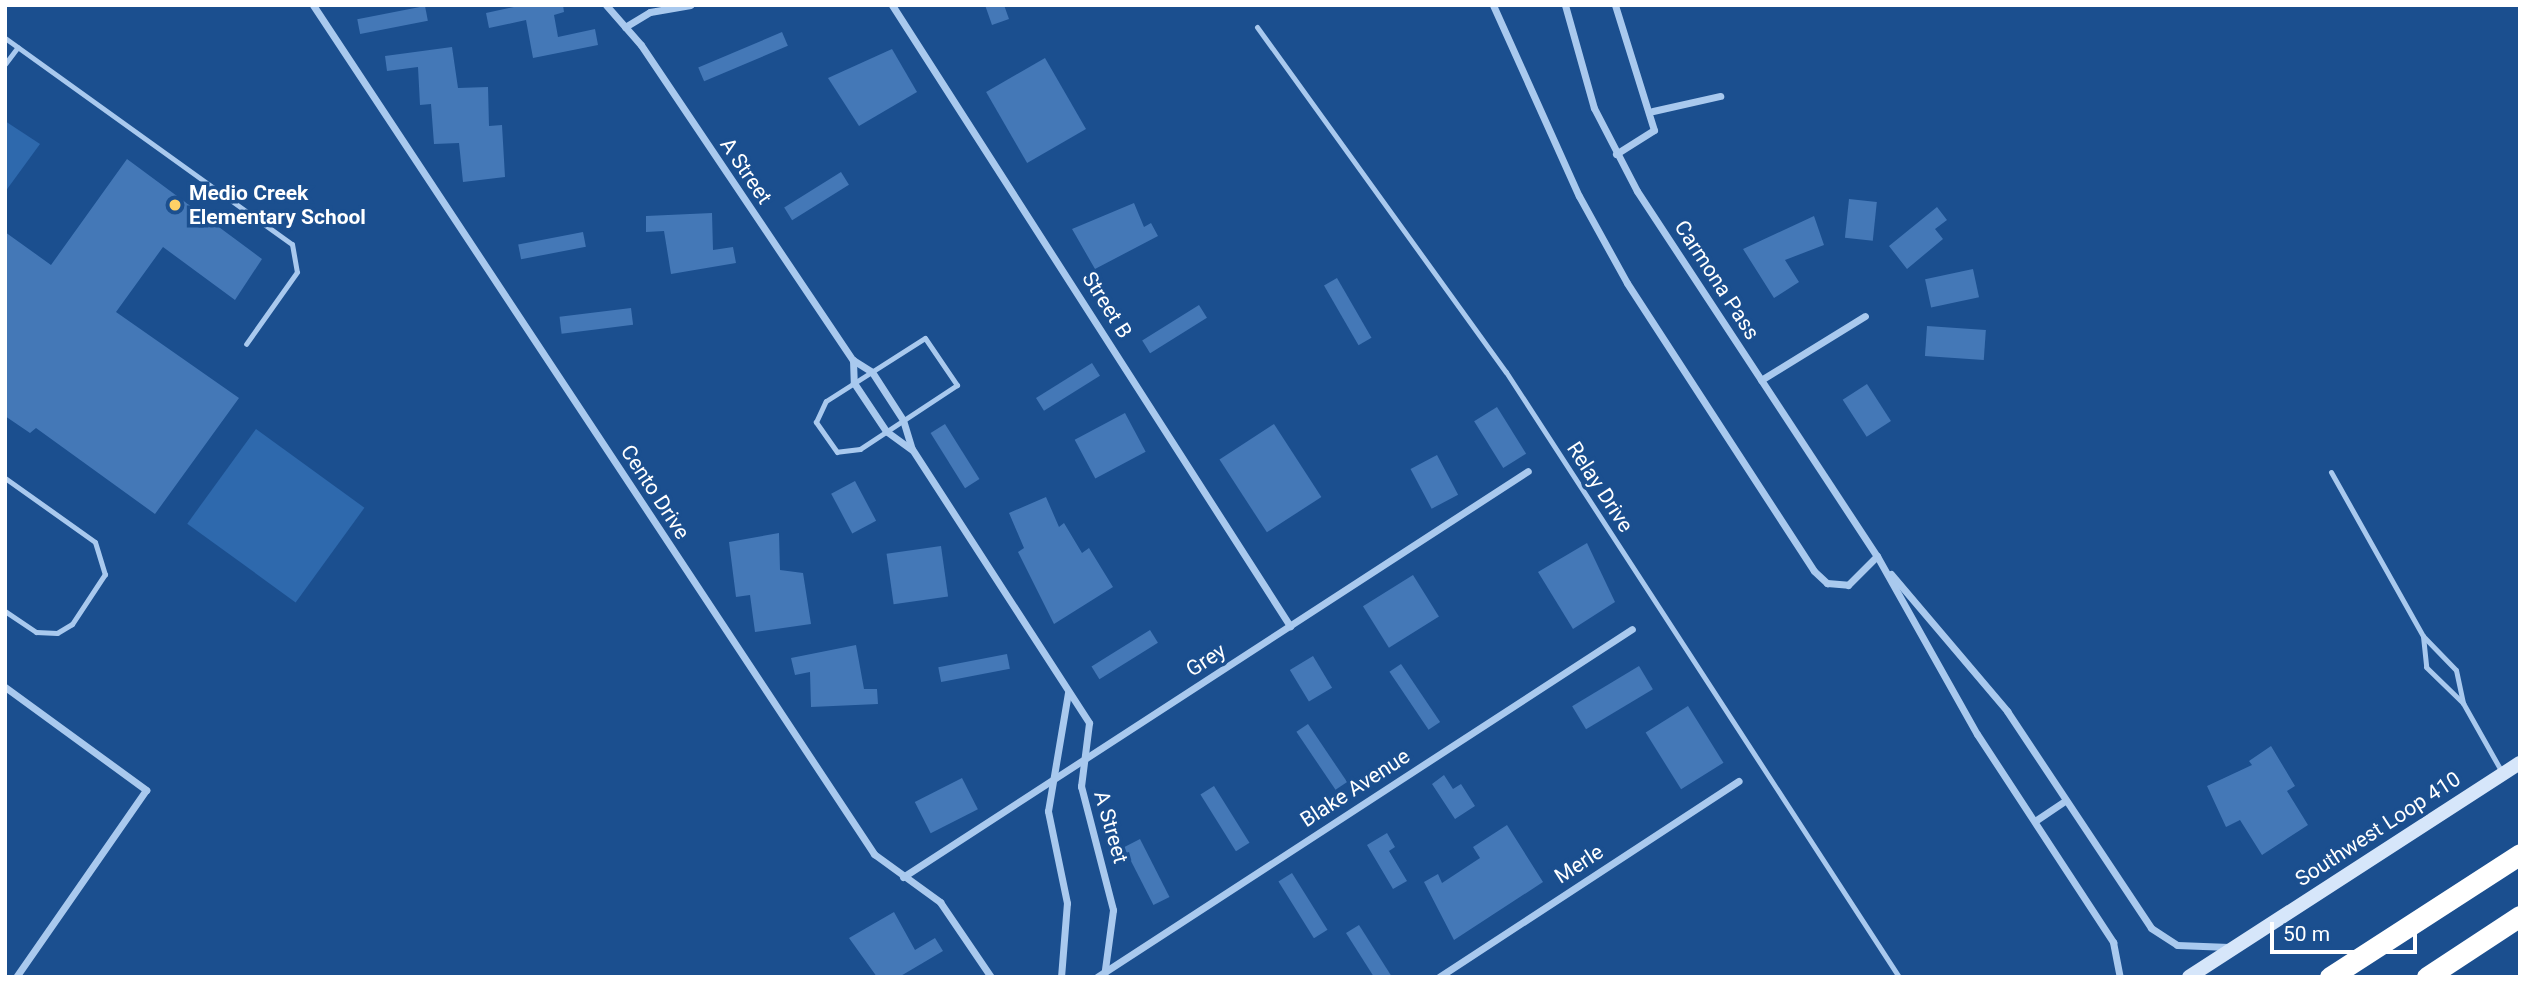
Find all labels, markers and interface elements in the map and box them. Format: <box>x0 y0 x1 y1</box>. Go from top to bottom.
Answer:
street label: A Street <box>715 133 777 209</box>
place label: Medio Creek Elementary School <box>189 180 366 230</box>
marker: Medio Creek Elementary School <box>167 197 183 213</box>
street label: Carmona Pass <box>1669 216 1765 344</box>
street label: Street B <box>1077 267 1137 343</box>
street label: Relay Drive <box>1561 437 1639 537</box>
street label: Cento Drive <box>615 440 695 544</box>
street label: Grey <box>1181 638 1231 682</box>
street label: Blake Avenue <box>1296 743 1414 833</box>
street label: Southwest Loop 410 <box>2291 766 2465 892</box>
street label: A Street <box>1089 788 1133 866</box>
street label: Merle <box>1550 839 1608 889</box>
scale bar <box>2273 908 2420 952</box>
text: 50 m <box>2283 922 2330 946</box>

